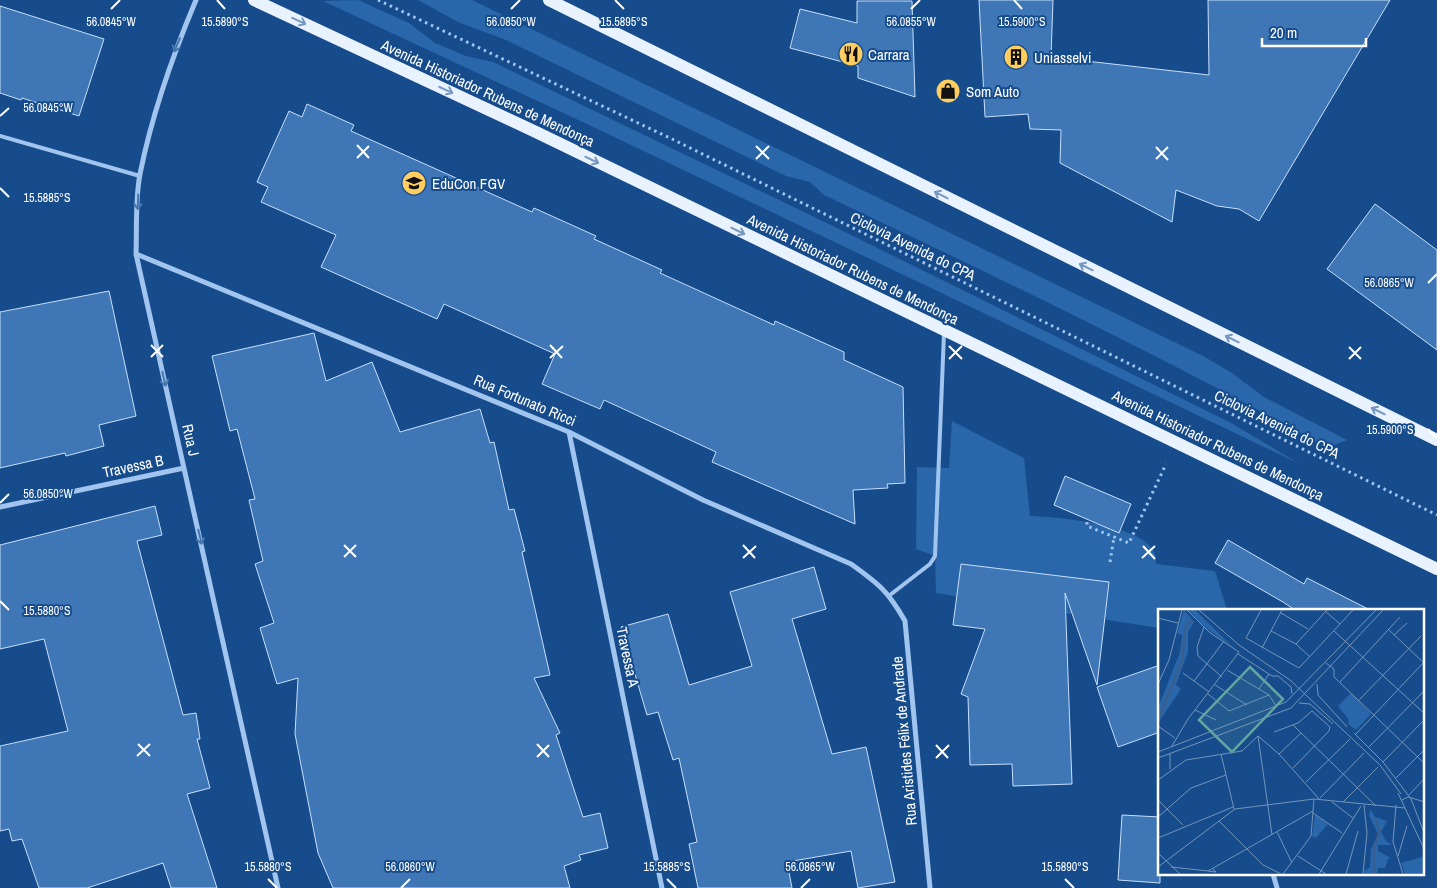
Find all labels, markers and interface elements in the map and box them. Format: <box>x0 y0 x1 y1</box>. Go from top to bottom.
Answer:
text: 56.0845°W <box>86 14 137 30</box>
text: 15.5890°S <box>202 14 249 30</box>
text: 56.0850°W <box>486 14 537 30</box>
text: 15.5895°S <box>601 14 648 30</box>
text: 56.0855°W <box>886 14 937 30</box>
text: 15.5900°S <box>999 14 1046 30</box>
scale bar <box>1262 15 1366 47</box>
one-way arrow <box>291 16 306 26</box>
text: 20 m <box>1270 22 1297 43</box>
street label: Avenida Historiador Rubens de Mendonça <box>377 34 598 152</box>
one-way arrow <box>172 37 181 52</box>
restaurant icon: Carrara <box>838 41 864 67</box>
place label: Carrara <box>868 44 910 65</box>
building icon: Uniasselvi <box>1003 44 1029 70</box>
place label: Uniasselvi <box>1034 47 1091 68</box>
shop icon: Som Auto <box>935 78 961 104</box>
place label: Som Auto <box>966 81 1020 102</box>
one-way arrow <box>438 85 453 95</box>
text: 56.0845°W <box>23 100 74 116</box>
one-way arrow <box>584 156 599 165</box>
school or university icon: EduCon FGV <box>401 170 427 196</box>
place label: EduCon FGV <box>432 173 506 194</box>
text: 15.5885°S <box>24 190 71 206</box>
one-way arrow <box>933 190 948 200</box>
one-way arrow <box>134 194 143 210</box>
street label: Ciclovia Avenida do CPA <box>847 207 980 286</box>
street label: Avenida Historiador Rubens de Mendonça <box>743 208 962 330</box>
one-way arrow <box>731 226 746 236</box>
one-way arrow <box>1079 262 1094 271</box>
text: 56.0865°W <box>1364 275 1415 291</box>
one-way arrow <box>1225 334 1240 343</box>
street label: Rua Fortunato Ricci <box>471 369 579 431</box>
one-way arrow <box>160 370 169 386</box>
street label: Avenida Historiador Rubens de Mendonça <box>1108 384 1327 506</box>
street label: Ciclovia Avenida do CPA <box>1211 385 1344 464</box>
one-way arrow <box>1370 406 1385 416</box>
street label: Rua J <box>177 422 205 458</box>
text: 15.5900°S <box>1367 422 1414 438</box>
street label: Travessa B <box>101 449 165 483</box>
text: 56.0850°W <box>23 486 74 502</box>
one-way arrow <box>196 529 205 545</box>
text: 15.5880°S <box>24 603 71 619</box>
inset map <box>1158 609 1424 876</box>
street label: Travessa A <box>611 625 645 690</box>
street label: Rua Aristides Félix de Andrade <box>886 655 922 826</box>
text: 15.5880°S <box>245 859 292 875</box>
text: 56.0860°W <box>385 859 436 875</box>
text: 15.5885°S <box>644 859 691 875</box>
text: 56.0865°W <box>785 859 836 875</box>
text: 15.5890°S <box>1042 859 1089 875</box>

